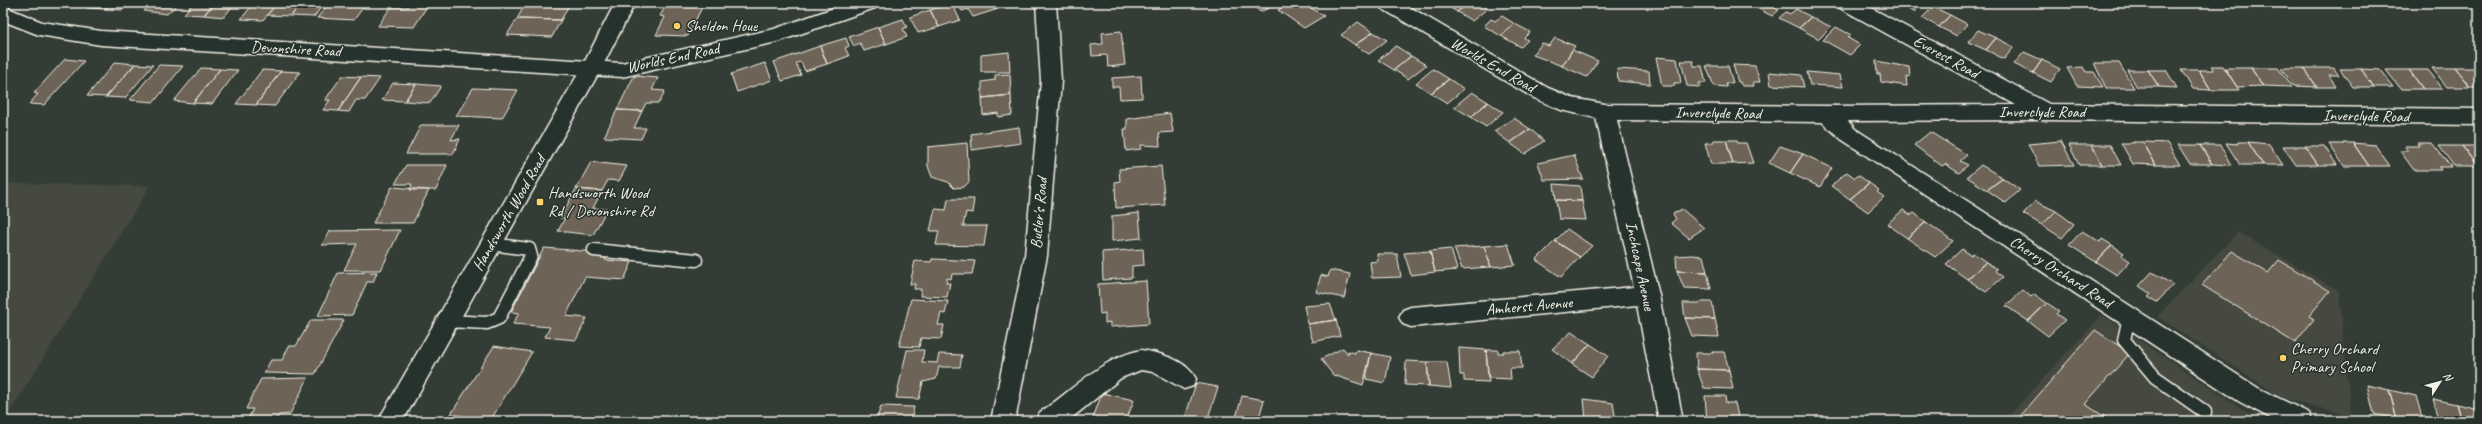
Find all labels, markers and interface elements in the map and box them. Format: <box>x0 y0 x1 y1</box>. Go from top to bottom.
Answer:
place label: Sheldon Houe <box>685 16 759 36</box>
marker: Sheldon Houe <box>672 21 682 31</box>
street label: Everest Road <box>1910 31 1985 84</box>
street label: Worlds End Road <box>1447 33 1541 98</box>
street label: Devonshire Road <box>250 37 344 61</box>
street label: Worlds End Road <box>625 38 724 78</box>
street label: Inverclyde Road <box>1675 102 1764 124</box>
street label: Inverclyde Road <box>1999 102 2088 122</box>
street label: Inverclyde Road <box>2323 105 2412 127</box>
street label: Handsworth Wood Road <box>468 149 552 275</box>
street label: Butler's Road <box>1026 174 1052 249</box>
place label: Handsworth Wood Rd / Devonshire Rd <box>548 183 657 221</box>
marker: Handsworth Wood Rd / Devonshire Rd <box>535 197 545 207</box>
street label: Inchcape Avenue <box>1621 220 1660 314</box>
street label: Cherry Orchard Road <box>2006 231 2118 314</box>
street label: Amherst Avenue <box>1485 292 1575 320</box>
place label: Cherry Orchard Primary School <box>2291 339 2381 377</box>
marker: Cherry Orchard Primary School <box>2278 353 2288 363</box>
north arrow <box>2420 362 2460 402</box>
text: N <box>2440 369 2457 385</box>

